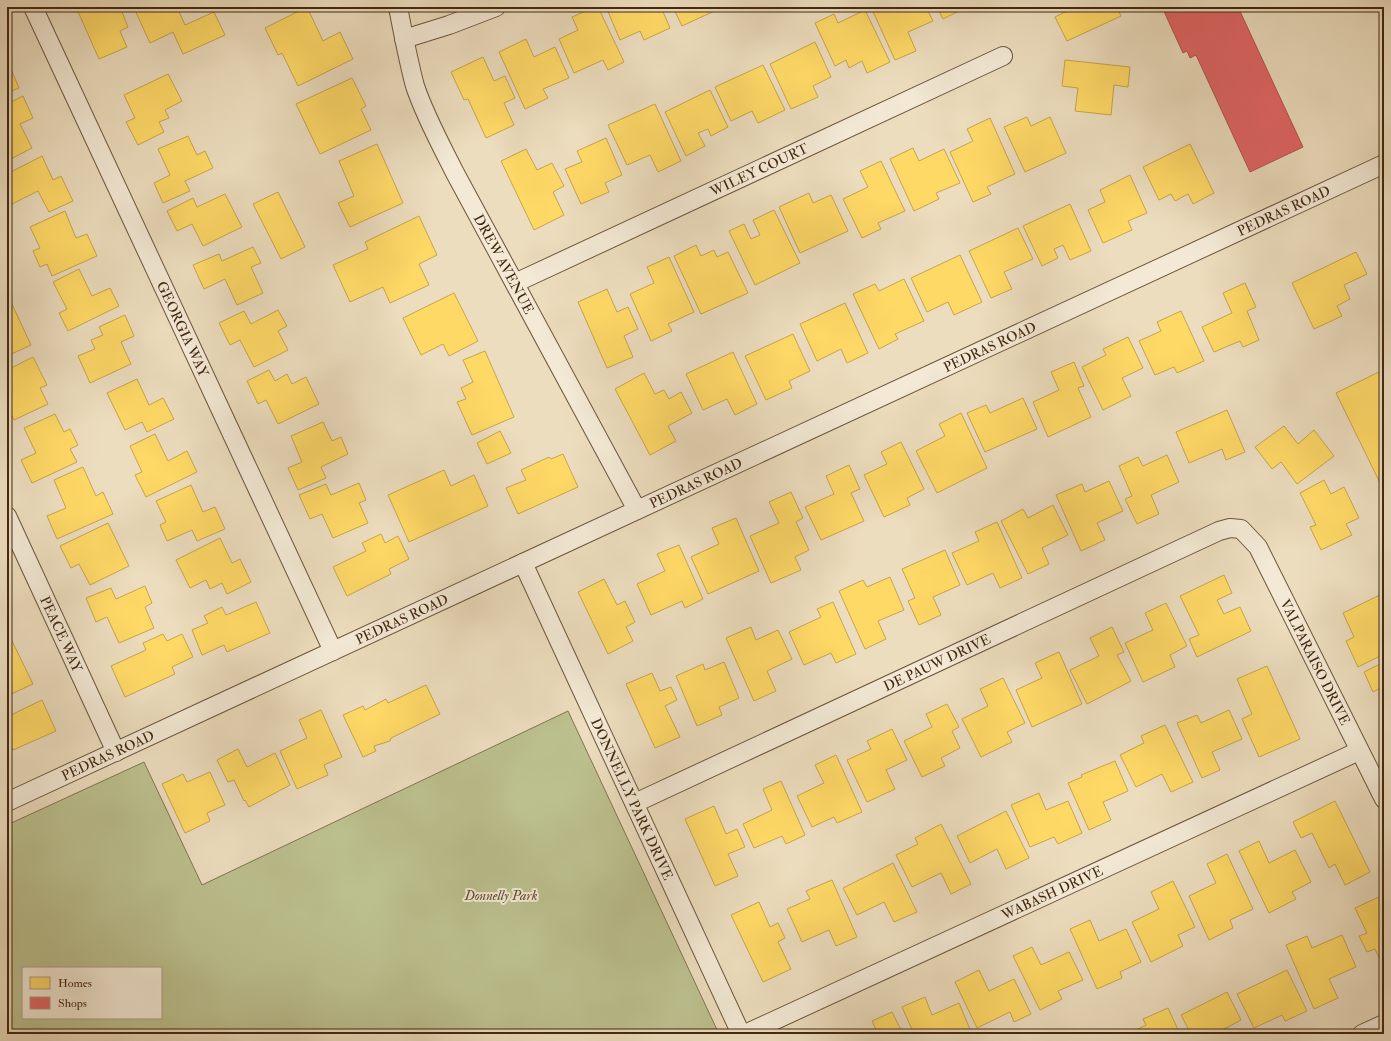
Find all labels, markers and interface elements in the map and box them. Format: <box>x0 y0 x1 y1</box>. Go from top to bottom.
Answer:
street label: WILEY COURT <box>706 139 811 200</box>
street label: PEDRAS ROAD <box>1234 182 1333 239</box>
street label: DREW AVENUE <box>470 211 538 317</box>
street label: GEORGIA WAY <box>153 278 213 380</box>
street label: PEDRAS ROAD <box>940 318 1039 376</box>
street label: PEDRAS ROAD <box>646 454 745 512</box>
street label: PEDRAS ROAD <box>353 590 451 648</box>
street label: PEACE WAY <box>37 593 87 675</box>
street label: VALPARAISO DRIVE <box>1277 596 1354 728</box>
street label: DE PAUW DRIVE <box>881 630 993 695</box>
street label: DONNELLY PARK DRIVE <box>587 715 677 883</box>
street label: PEDRAS ROAD <box>59 726 157 784</box>
street label: WABASH DRIVE <box>998 862 1105 924</box>
park label: Donnelly Park <box>463 887 538 904</box>
legend <box>22 967 162 1019</box>
text: Homes <box>58 976 92 991</box>
text: Shops <box>58 996 87 1011</box>

